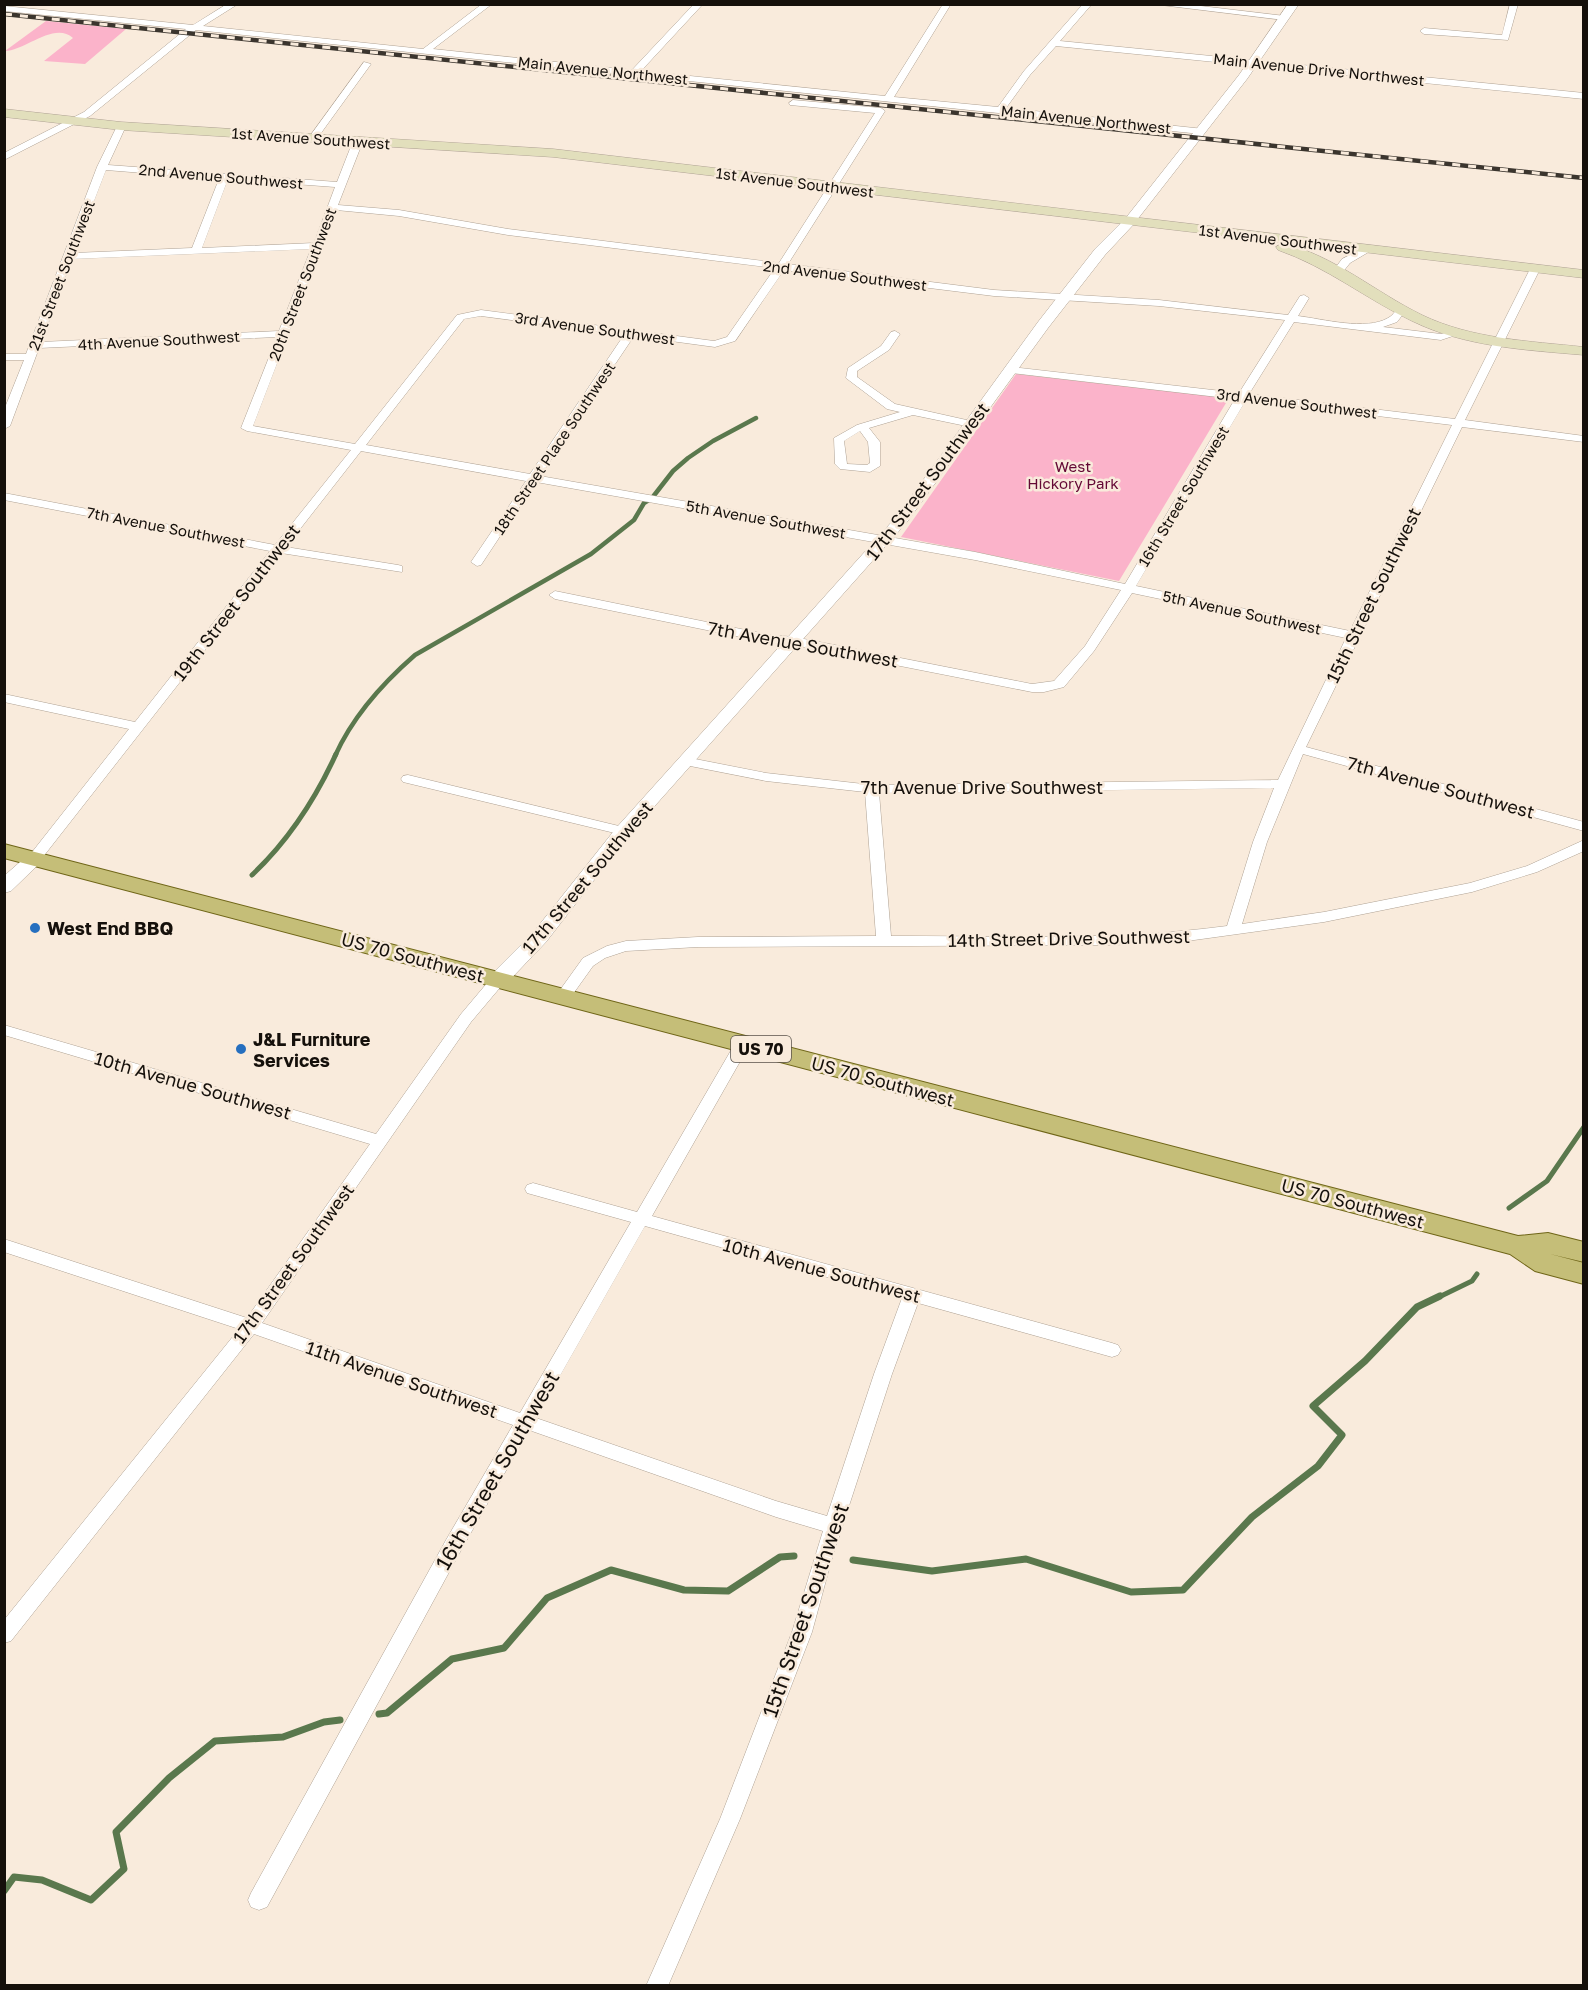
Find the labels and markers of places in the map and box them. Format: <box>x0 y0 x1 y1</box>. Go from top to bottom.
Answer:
place label: West End BBQ <box>47 917 173 939</box>
marker: West End BBQ <box>28 921 42 935</box>
place label: J&L Furniture Services <box>253 1028 371 1071</box>
marker: J&L Furniture Services <box>234 1042 248 1056</box>

